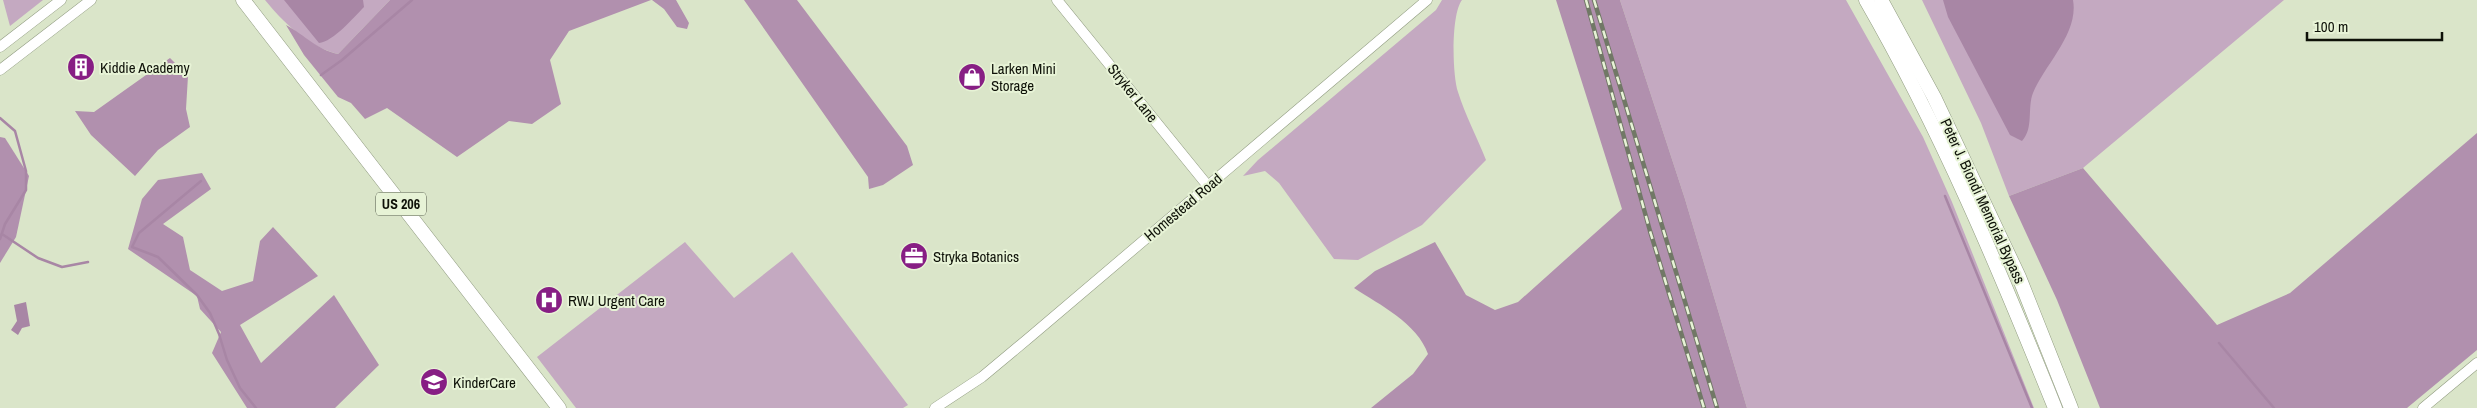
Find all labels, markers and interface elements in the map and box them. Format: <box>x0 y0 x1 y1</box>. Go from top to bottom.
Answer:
scale bar <box>2307 10 2442 42</box>
text: 100 m <box>2314 16 2348 37</box>
building icon: Kiddie Academy <box>66 52 96 82</box>
place label: Kiddie Academy <box>100 57 190 78</box>
place label: Larken Mini Storage <box>991 58 1056 96</box>
street label: Stryker Lane <box>1103 59 1163 127</box>
shop icon: Larken Mini Storage <box>957 62 987 92</box>
street label: Peter J. Biondi Memorial Bypass <box>1935 115 2031 287</box>
street label: Homestead Road <box>1140 168 1226 246</box>
road number: US 206 <box>376 192 426 215</box>
office icon: Stryka Botanics <box>899 241 929 271</box>
place label: Stryka Botanics <box>933 246 1019 267</box>
hospital icon: RWJ Urgent Care <box>534 285 564 315</box>
place label: RWJ Urgent Care <box>568 290 665 311</box>
school or university icon: KinderCare <box>419 367 449 397</box>
place label: KinderCare <box>453 372 516 393</box>

